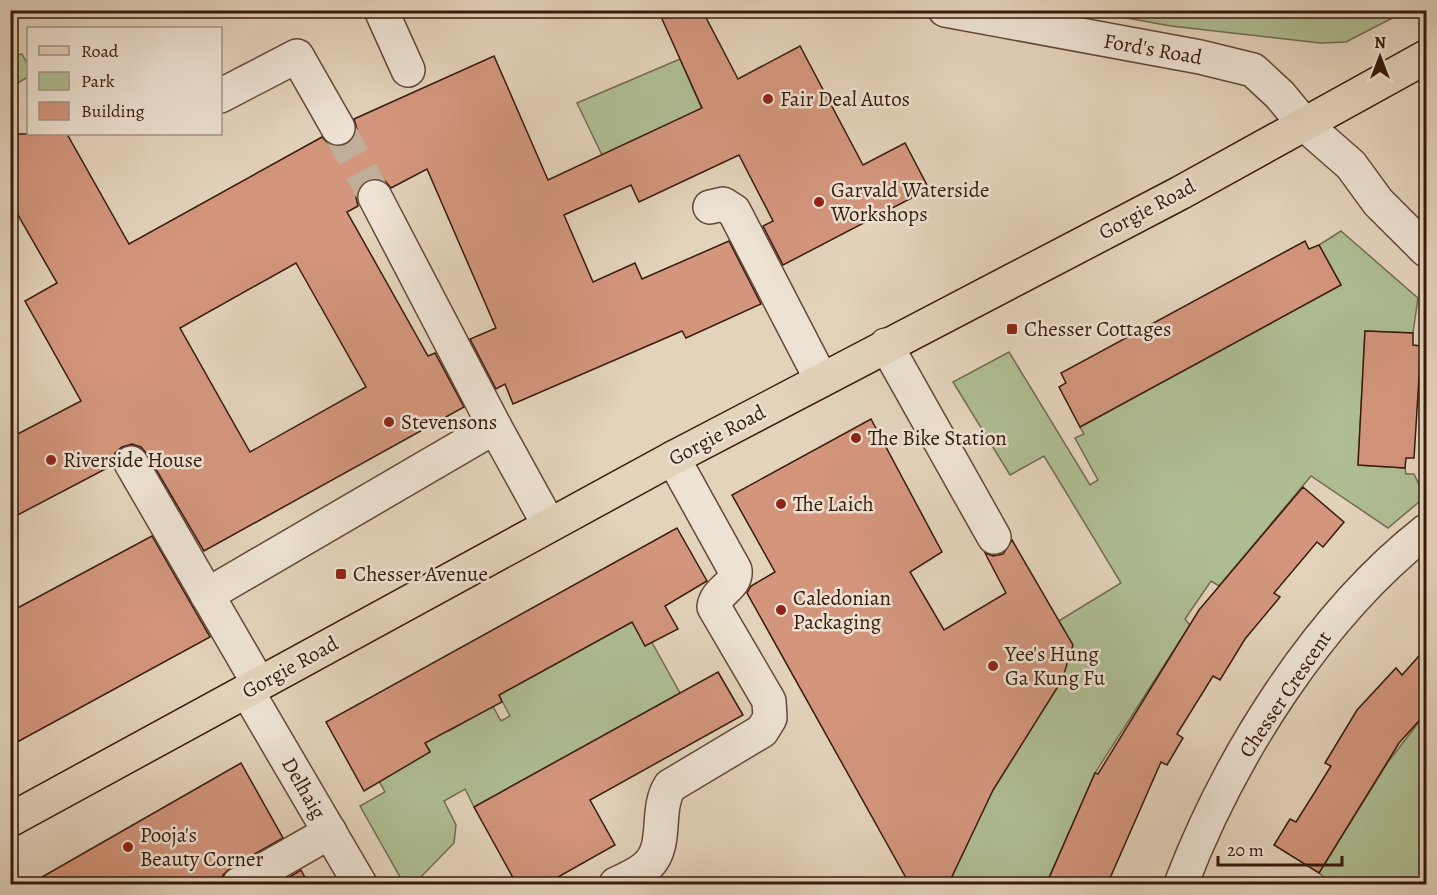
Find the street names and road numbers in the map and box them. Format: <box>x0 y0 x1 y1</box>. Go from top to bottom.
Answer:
street label: Ford's Road <box>1102 27 1205 72</box>
street label: Gorgie Road <box>1094 171 1201 246</box>
street label: Gorgie Road <box>664 397 771 472</box>
street label: Chesser Crescent <box>1232 625 1338 763</box>
street label: Gorgie Road <box>237 629 344 705</box>
street label: Delhaig <box>275 752 333 824</box>

